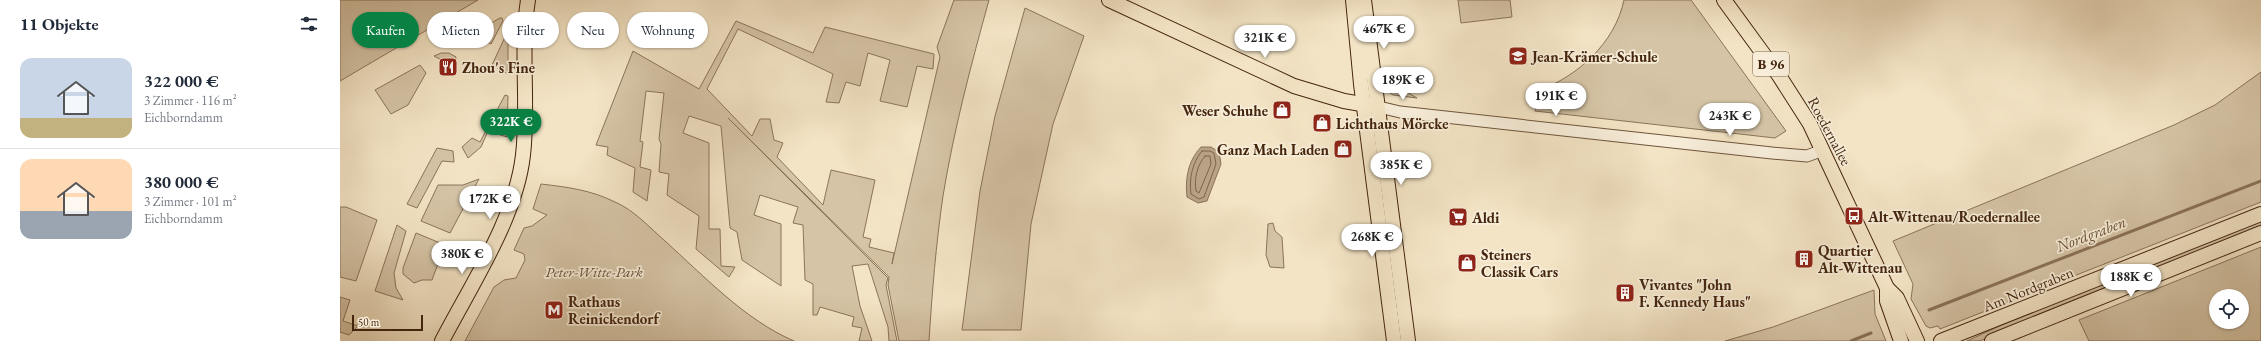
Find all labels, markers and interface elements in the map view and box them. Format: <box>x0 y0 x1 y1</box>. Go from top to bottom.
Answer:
chip: Kaufen <box>352 12 419 48</box>
chip: Mieten <box>427 12 494 48</box>
chip: Filter <box>502 12 559 48</box>
chip: Neu <box>567 12 619 48</box>
chip: Wohnung <box>627 12 708 48</box>
text: 11 Objekte <box>20 13 99 35</box>
icon: filters <box>298 13 320 35</box>
pin: 467K € <box>1351 16 1417 50</box>
text: 467K € <box>1362 20 1406 37</box>
pin: 321K € <box>1232 25 1298 59</box>
text: 321K € <box>1243 29 1287 46</box>
school or university icon: Jean-Krämer-Schule <box>1507 45 1529 67</box>
place label: Jean-Krämer-Schule <box>1530 47 1658 66</box>
road number: B 96 <box>1753 52 1789 76</box>
restaurant icon: Zhou's Fine <box>437 56 459 78</box>
place label: Zhou's Fine <box>462 58 535 77</box>
pin: 189K € <box>1370 67 1436 101</box>
text: 322 000 € <box>144 70 219 92</box>
text: 189K € <box>1381 71 1425 88</box>
icon: home <box>52 74 100 122</box>
pin: 191K € <box>1523 83 1589 117</box>
text: 191K € <box>1534 87 1578 104</box>
text: 3 Zimmer · 116 m² <box>144 92 237 109</box>
street label: Roedernallee <box>1804 93 1856 169</box>
shop icon: Weser Schuhe <box>1271 99 1293 121</box>
place label: Weser Schuhe <box>1182 101 1268 120</box>
pin: 243K € <box>1697 103 1763 137</box>
text: 243K € <box>1708 107 1752 124</box>
text: Eichborndamm <box>144 109 223 126</box>
pin: 322K € <box>478 109 544 143</box>
shop icon: Lichthaus Mörcke <box>1311 112 1333 134</box>
text: 322K € <box>489 113 533 130</box>
place label: Lichthaus Mörcke <box>1336 114 1448 133</box>
shop icon: Ganz Mach Laden <box>1332 138 1354 160</box>
place label: Ganz Mach Laden <box>1217 140 1330 159</box>
pin: 385K € <box>1368 152 1434 186</box>
text: 385K € <box>1379 156 1423 173</box>
text: 380 000 € <box>144 171 219 193</box>
icon: home <box>52 175 100 223</box>
pin: 172K € <box>457 186 523 220</box>
text: 172K € <box>468 190 512 207</box>
text: 3 Zimmer · 101 m² <box>144 193 237 210</box>
bus stop icon: Alt-Wittenau/Roedernallee <box>1843 205 1865 227</box>
supermarket icon: Aldi <box>1447 206 1469 228</box>
place label: Alt-Wittenau/Roedernallee <box>1867 207 2040 226</box>
place label: Aldi <box>1471 208 1500 227</box>
text: Eichborndamm <box>144 210 223 227</box>
water label: Nordgraben <box>2052 211 2129 257</box>
pin: 268K € <box>1339 224 1405 258</box>
text: 268K € <box>1350 228 1394 245</box>
pin: 380K € <box>429 241 495 275</box>
place label: Quartier Alt-Wittenau <box>1817 241 1903 277</box>
text: 380K € <box>440 245 484 262</box>
place label: Steiners Classik Cars <box>1481 245 1558 281</box>
building icon: Quartier Alt-Wittenau <box>1793 248 1815 270</box>
shop icon: Steiners Classik Cars <box>1456 252 1478 274</box>
park label: Peter-Witte-Park <box>545 262 643 281</box>
street label: Am Nordgraben <box>1979 262 2076 316</box>
pin: 188K € <box>2098 264 2164 298</box>
text: 188K € <box>2109 268 2153 285</box>
place label: Vivantes "John F. Kennedy Haus" <box>1639 275 1751 311</box>
building icon: Vivantes "John F. Kennedy Haus" <box>1614 282 1636 304</box>
map controls <box>2209 289 2249 329</box>
button: locate <box>2209 289 2249 329</box>
place label: Rathaus Reinickendorf <box>568 292 661 328</box>
metro station icon: Rathaus Reinickendorf <box>543 299 565 321</box>
scale bar <box>352 313 423 332</box>
text: 50 m <box>358 315 379 329</box>

